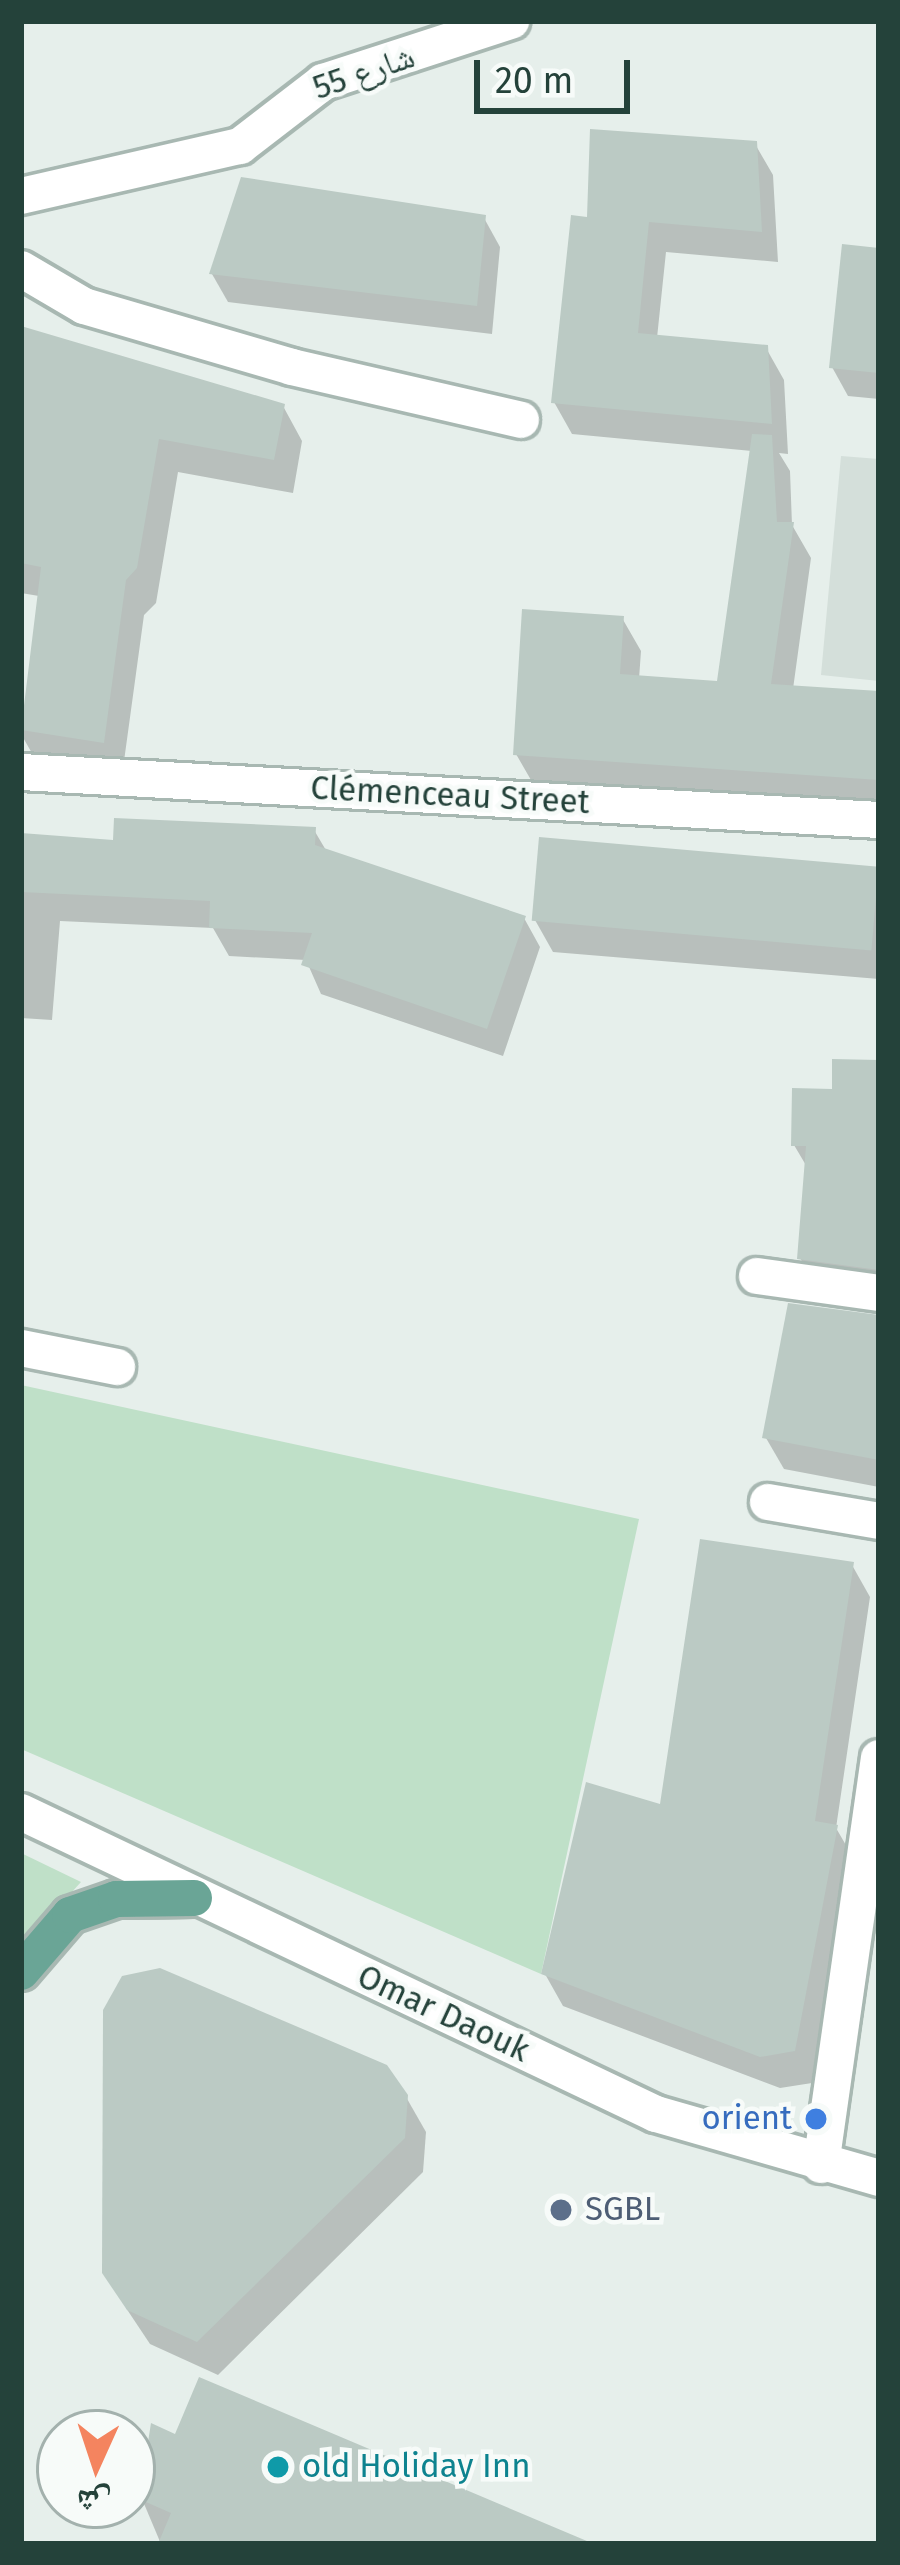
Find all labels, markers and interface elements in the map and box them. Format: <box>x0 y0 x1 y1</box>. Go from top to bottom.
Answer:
scale bar <box>480 36 636 110</box>
street label: شارع 55 <box>308 37 420 109</box>
text: 20 m <box>495 59 573 103</box>
street label: Clémenceau Street <box>309 769 591 823</box>
street label: Omar Daouk <box>351 1957 535 2071</box>
place label: orient <box>701 2099 792 2139</box>
marker: orient <box>803 2106 829 2132</box>
place label: SGBL <box>585 2190 660 2230</box>
marker: SGBL <box>548 2197 574 2223</box>
north arrow <box>36 2409 156 2529</box>
place label: old Holiday Inn <box>302 2447 531 2487</box>
marker: old Holiday Inn <box>265 2454 291 2480</box>
text: ش <box>76 2481 113 2523</box>

